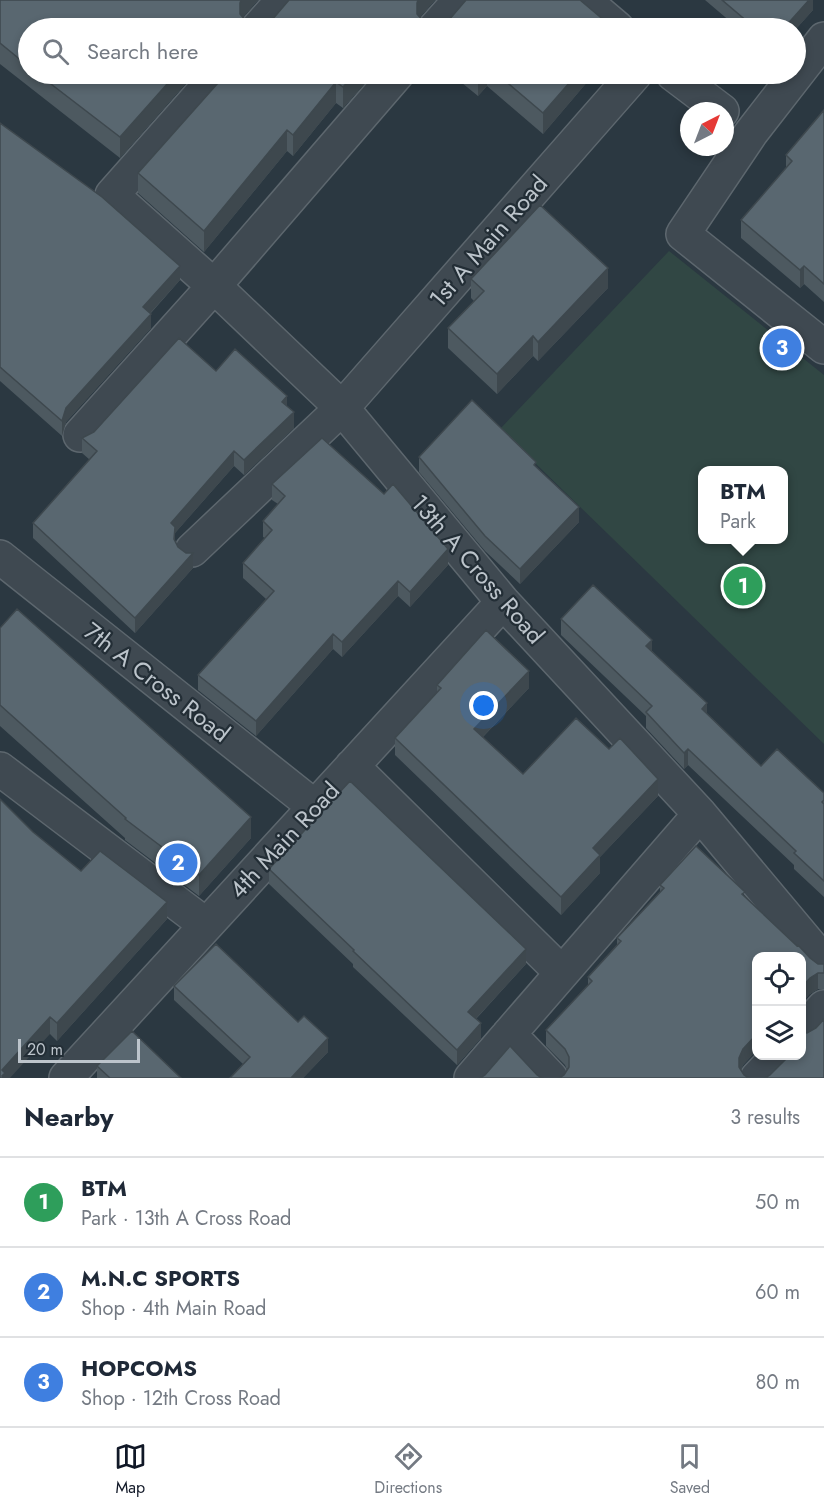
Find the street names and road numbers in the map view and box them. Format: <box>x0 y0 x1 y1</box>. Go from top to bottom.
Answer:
street label: 1st A Main Road <box>421 167 555 315</box>
street label: 13th A Cross Road <box>403 486 553 652</box>
street label: 7th A Cross Road <box>77 614 237 750</box>
street label: 4th Main Road <box>221 774 347 906</box>

